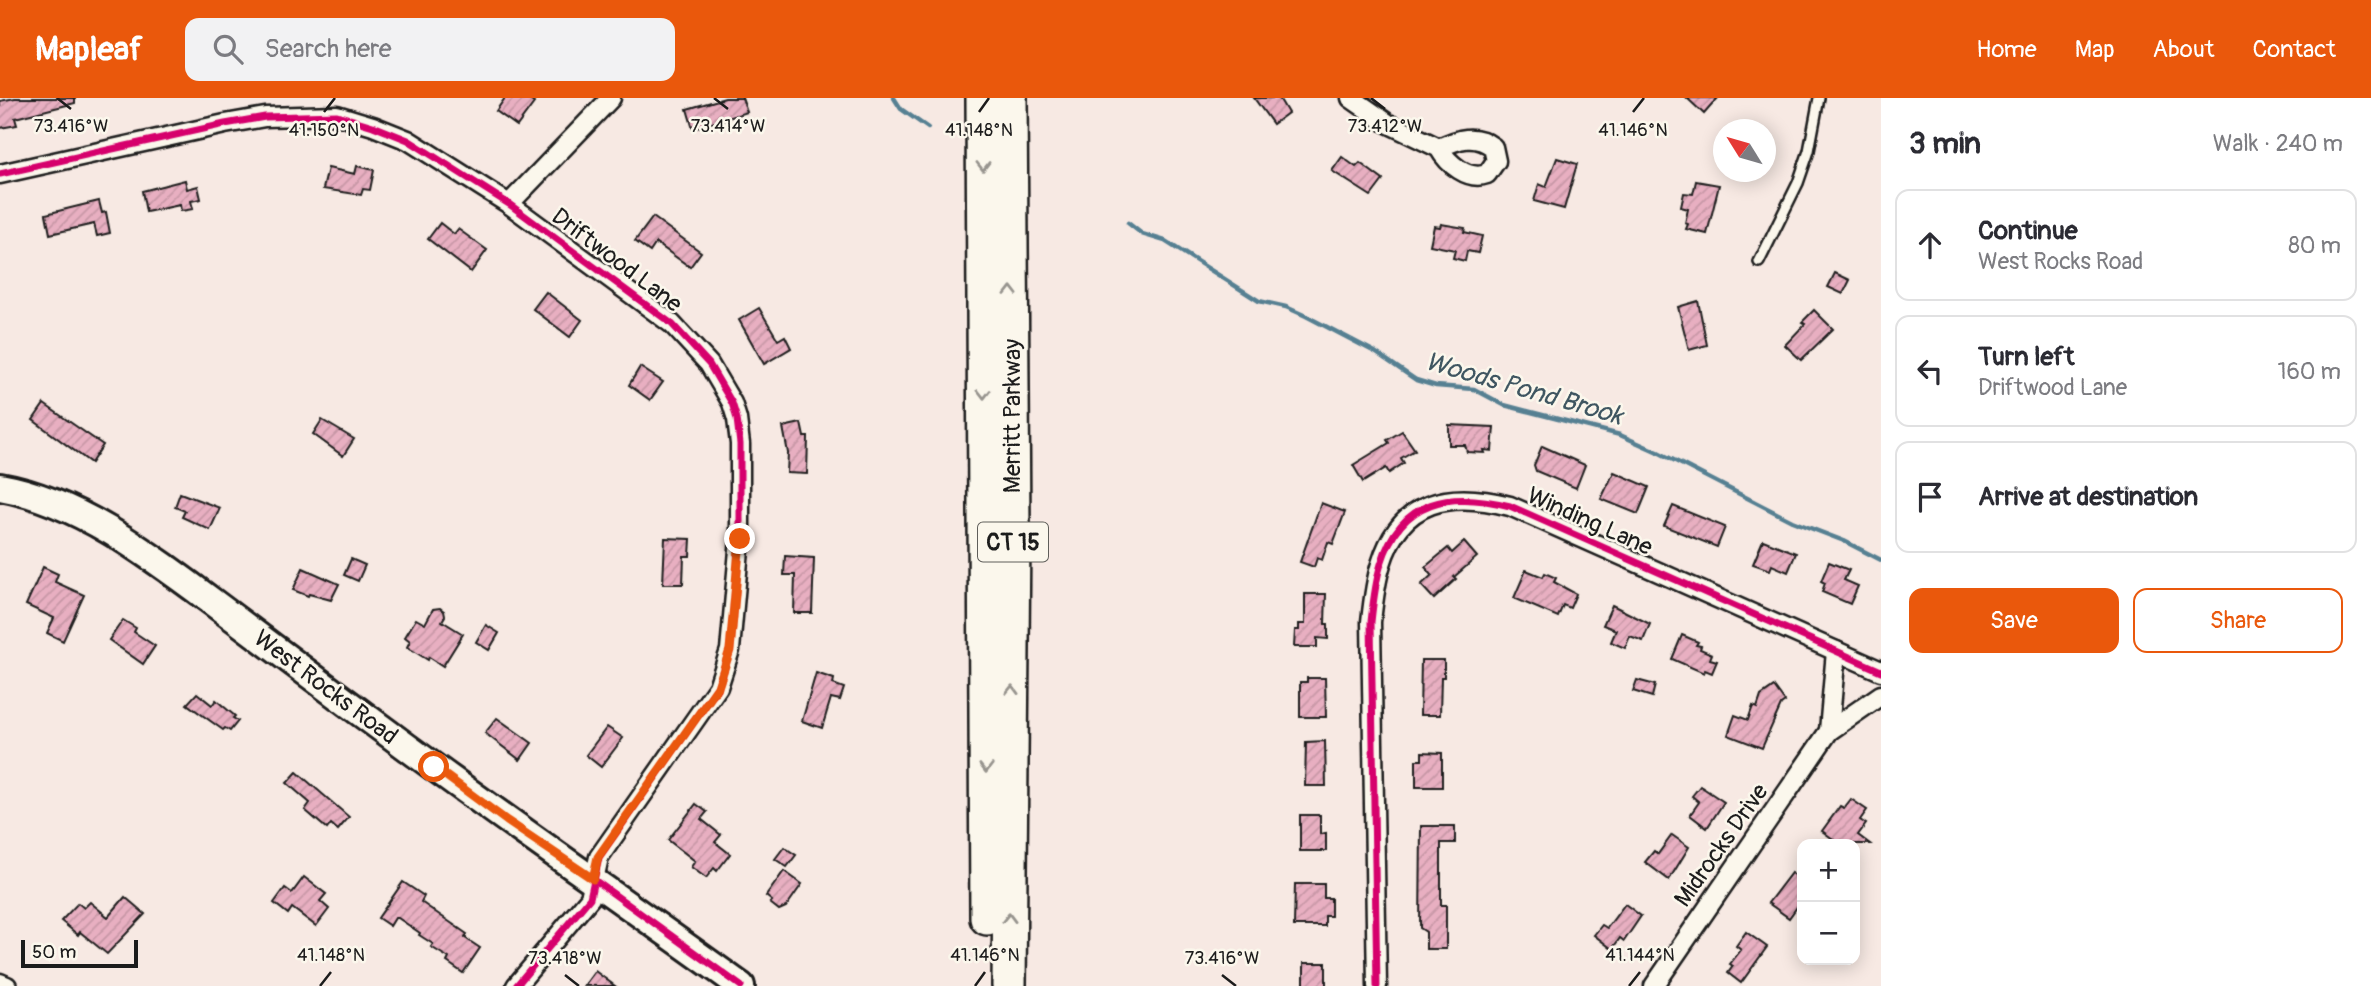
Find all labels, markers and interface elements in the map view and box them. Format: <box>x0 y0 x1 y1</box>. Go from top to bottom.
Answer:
search box <box>185 18 675 81</box>
text: Mapleaf <box>35 29 143 70</box>
icon: search <box>209 30 247 68</box>
text: Search here <box>265 33 392 65</box>
text: Home <box>1976 35 2037 64</box>
text: Map <box>2075 35 2115 64</box>
text: About <box>2153 35 2215 64</box>
text: Contact <box>2253 35 2336 64</box>
text: 73.416°W <box>34 115 108 138</box>
text: 73.414°W <box>691 115 765 138</box>
text: 73.412°W <box>1348 115 1422 138</box>
text: 41.150°N <box>289 119 359 142</box>
text: 41.148°N <box>945 119 1013 142</box>
text: 41.146°N <box>1598 119 1668 142</box>
north arrow <box>1713 119 1776 182</box>
text: 3 min <box>1909 125 1981 162</box>
text: Walk · 240 m <box>2213 129 2343 158</box>
one-way arrow <box>975 161 990 172</box>
street label: Driftwood Lane <box>546 202 688 319</box>
text: Continue <box>1978 215 2078 247</box>
icon: ahead <box>1911 226 1949 264</box>
text: 80 m <box>2288 231 2341 260</box>
text: West Rocks Road <box>1978 247 2143 276</box>
one-way arrow <box>1003 286 1019 296</box>
street label: Merritt Parkway <box>998 339 1027 493</box>
text: Turn left <box>1978 341 2074 373</box>
water label: Woods Pond Brook <box>1421 346 1628 433</box>
icon: left <box>1911 352 1949 390</box>
text: 160 m <box>2277 357 2341 386</box>
text: Driftwood Lane <box>1978 373 2127 402</box>
one-way arrow <box>976 389 992 399</box>
icon: arrive <box>1911 478 1949 516</box>
street label: Winding Lane <box>1523 481 1657 562</box>
text: Arrive at destination <box>1978 481 2198 513</box>
road number: CT 15 <box>978 522 1048 562</box>
route end <box>724 523 755 554</box>
button: Save <box>1909 588 2119 653</box>
button: Share <box>2133 588 2343 653</box>
street label: West Rocks Road <box>248 624 403 751</box>
one-way arrow <box>1004 685 1019 696</box>
route start <box>418 751 449 782</box>
one-way arrow <box>978 763 994 774</box>
street label: Midrocks Drive <box>1668 778 1775 912</box>
map controls <box>1797 839 1860 965</box>
button: + <box>1797 839 1860 902</box>
button: − <box>1797 902 1860 965</box>
one-way arrow <box>1002 912 1017 923</box>
scale bar <box>21 937 138 969</box>
text: 50 m <box>32 940 76 964</box>
text: 41.148°N <box>297 944 365 967</box>
text: 41.146°N <box>950 944 1020 967</box>
text: 41.144°N <box>1605 944 1675 967</box>
text: 73.418°W <box>528 947 602 970</box>
text: 73.416°W <box>1185 947 1259 970</box>

